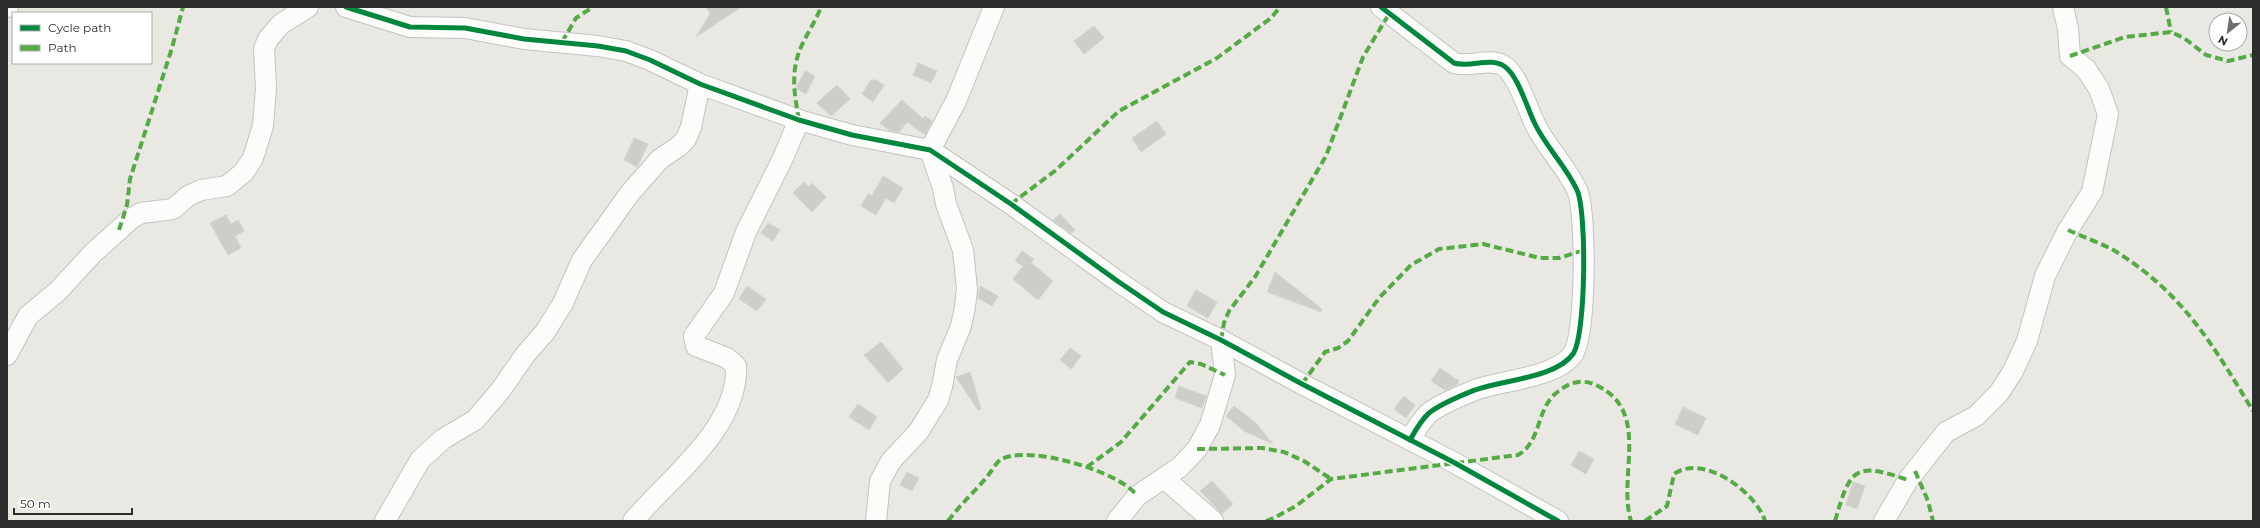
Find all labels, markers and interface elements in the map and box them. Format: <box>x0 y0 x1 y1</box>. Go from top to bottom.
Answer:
legend <box>12 12 152 64</box>
north arrow <box>2208 12 2248 52</box>
text: Cycle path <box>48 20 111 35</box>
text: N <box>2216 32 2230 49</box>
text: Path <box>48 40 77 55</box>
scale bar <box>14 490 132 516</box>
text: 50 m <box>20 496 51 511</box>

